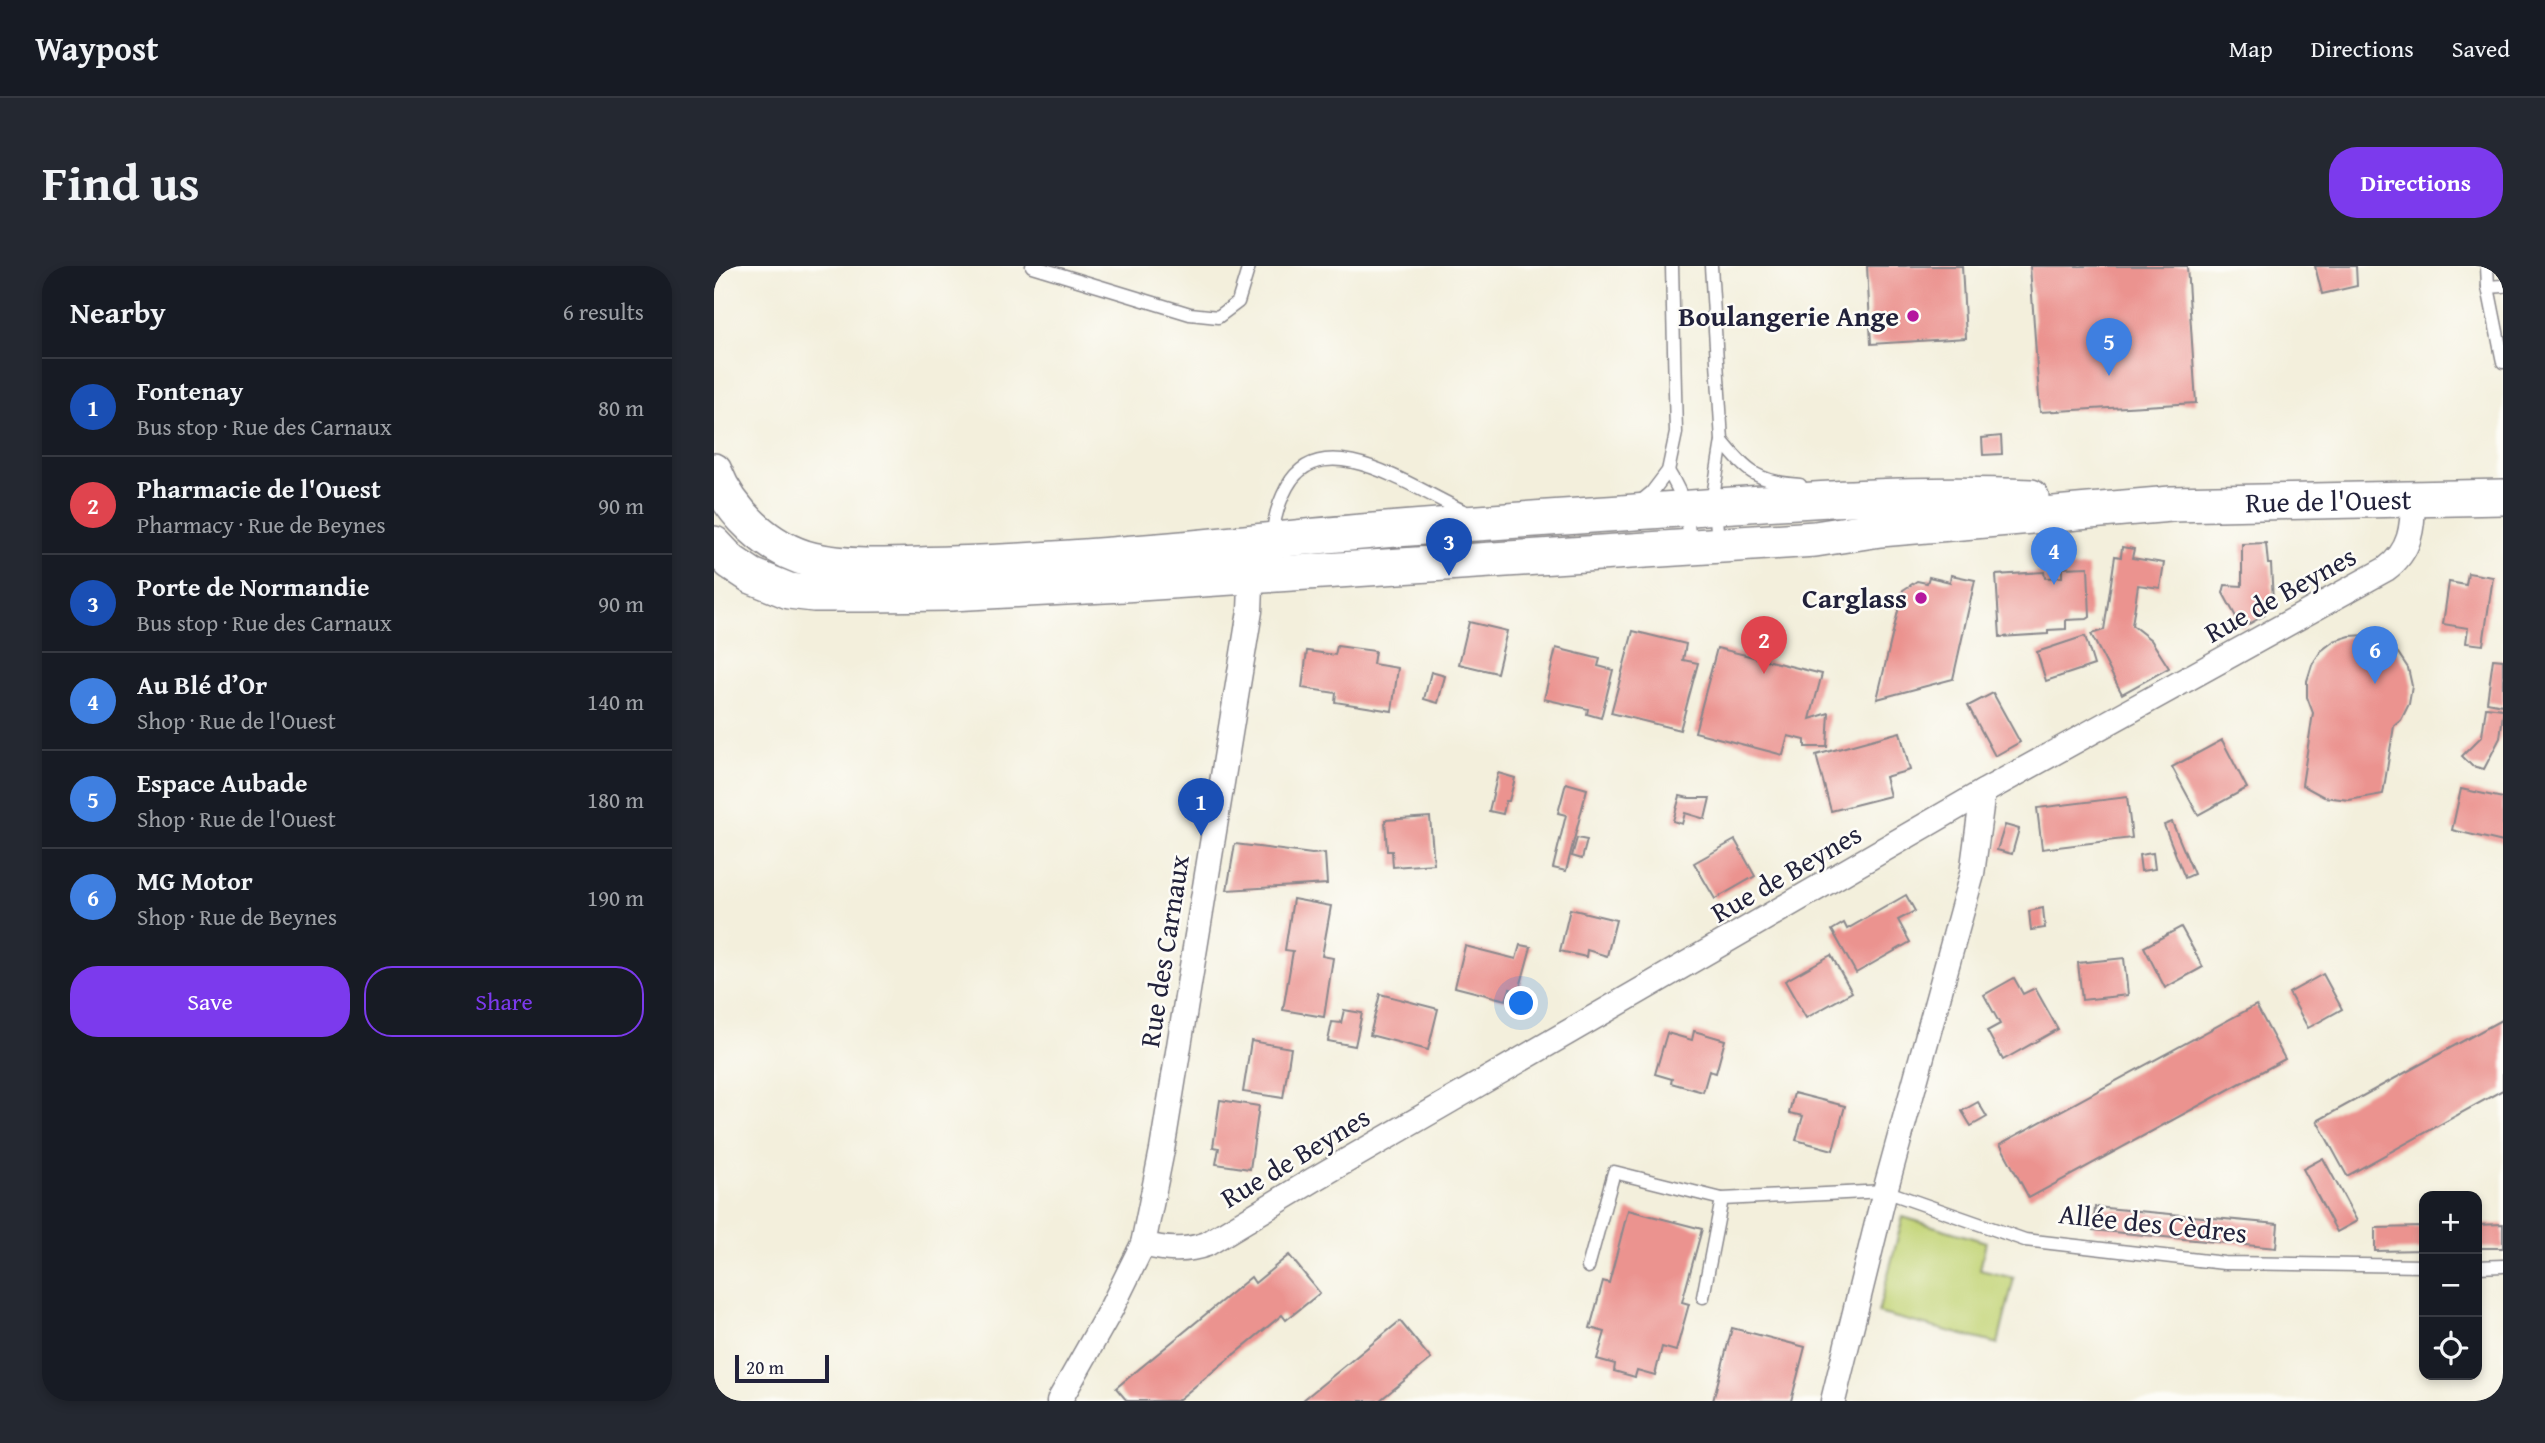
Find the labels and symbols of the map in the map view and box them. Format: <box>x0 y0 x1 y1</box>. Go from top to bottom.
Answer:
place label: Boulangerie Ange <box>1678 295 1899 336</box>
marker: Boulangerie Ange <box>1905 308 1921 324</box>
pin: 5 <box>2086 318 2132 376</box>
street label: Rue de l'Ouest <box>2245 478 2412 522</box>
pin: 3 <box>1426 518 1472 576</box>
pin: 4 <box>2031 527 2077 585</box>
street label: Rue de Beynes <box>2196 535 2363 652</box>
place label: Carglass <box>1802 577 1907 618</box>
marker: Carglass <box>1913 590 1929 606</box>
pin: 2 <box>1741 616 1787 674</box>
pin: 6 <box>2352 626 2398 684</box>
pin: 1 <box>1178 778 1224 836</box>
street label: Rue de Beynes <box>1703 813 1869 932</box>
street label: Rue des Carnaux <box>1128 851 1199 1050</box>
your location <box>1504 986 1538 1020</box>
street label: Rue de Beynes <box>1212 1096 1377 1217</box>
street label: Allée des Cèdres <box>2057 1192 2249 1253</box>
scale bar <box>735 1352 830 1384</box>

